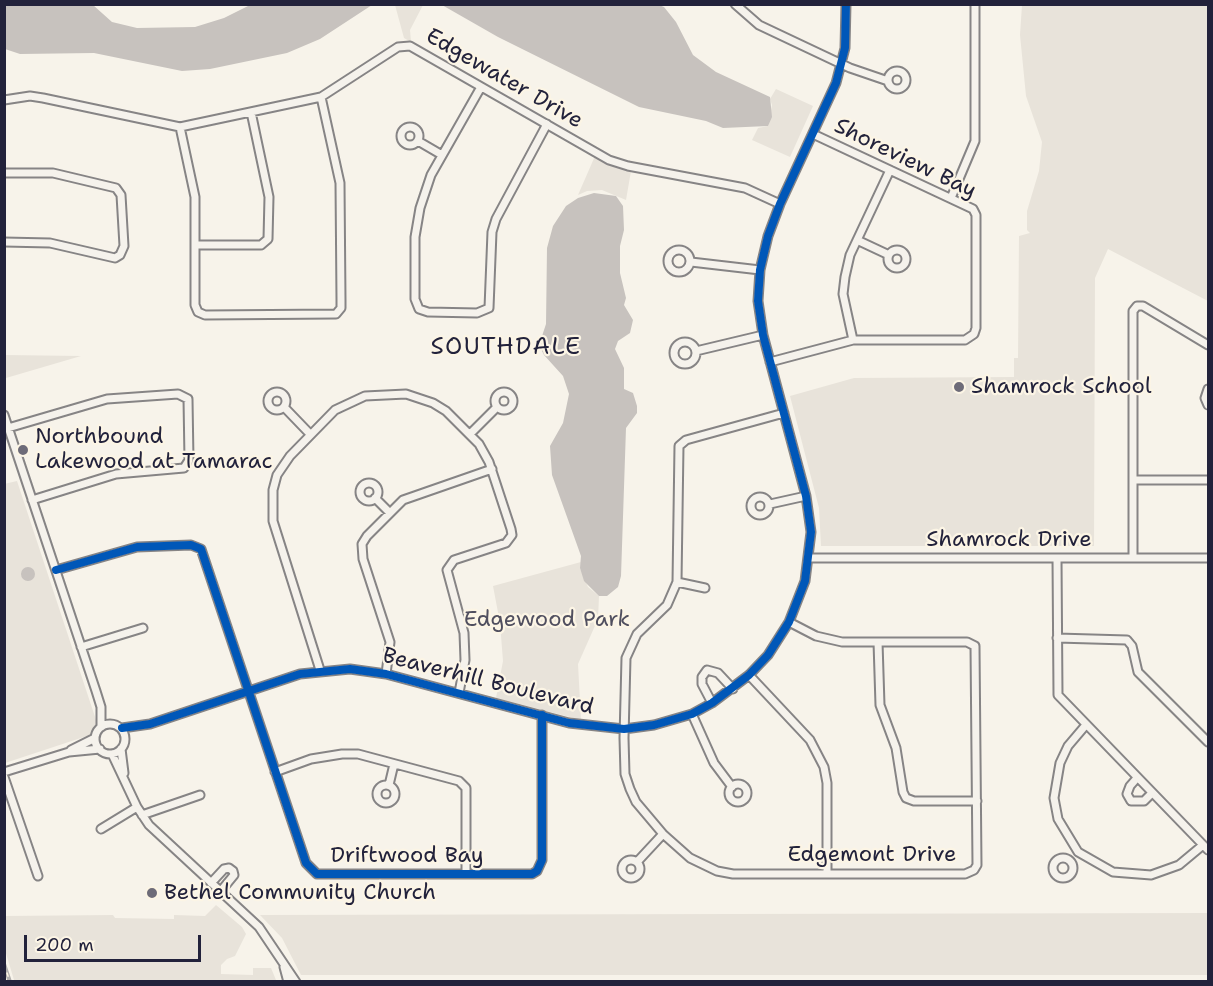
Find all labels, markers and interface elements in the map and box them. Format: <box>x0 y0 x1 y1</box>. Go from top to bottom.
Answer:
street label: Edgewater Drive <box>421 23 587 135</box>
street label: Shoreview Bay <box>830 113 980 205</box>
district label: SOUTHDALE <box>430 334 582 362</box>
place label: Shamrock School <box>971 374 1152 400</box>
marker: Shamrock School <box>952 380 966 394</box>
place label: Northbound Lakewood at Tamarac <box>35 424 272 476</box>
marker: Northbound Lakewood at Tamarac <box>16 443 30 457</box>
street label: Shamrock Drive <box>926 527 1092 553</box>
park label: Edgewood Park <box>464 607 630 633</box>
street label: Beaverhill Boulevard <box>380 643 596 721</box>
street label: Edgemont Drive <box>788 842 956 868</box>
street label: Driftwood Bay <box>330 843 484 869</box>
place label: Bethel Community Church <box>164 880 436 906</box>
marker: Bethel Community Church <box>145 886 159 900</box>
scale bar <box>27 923 204 961</box>
text: 200 m <box>35 933 94 957</box>

